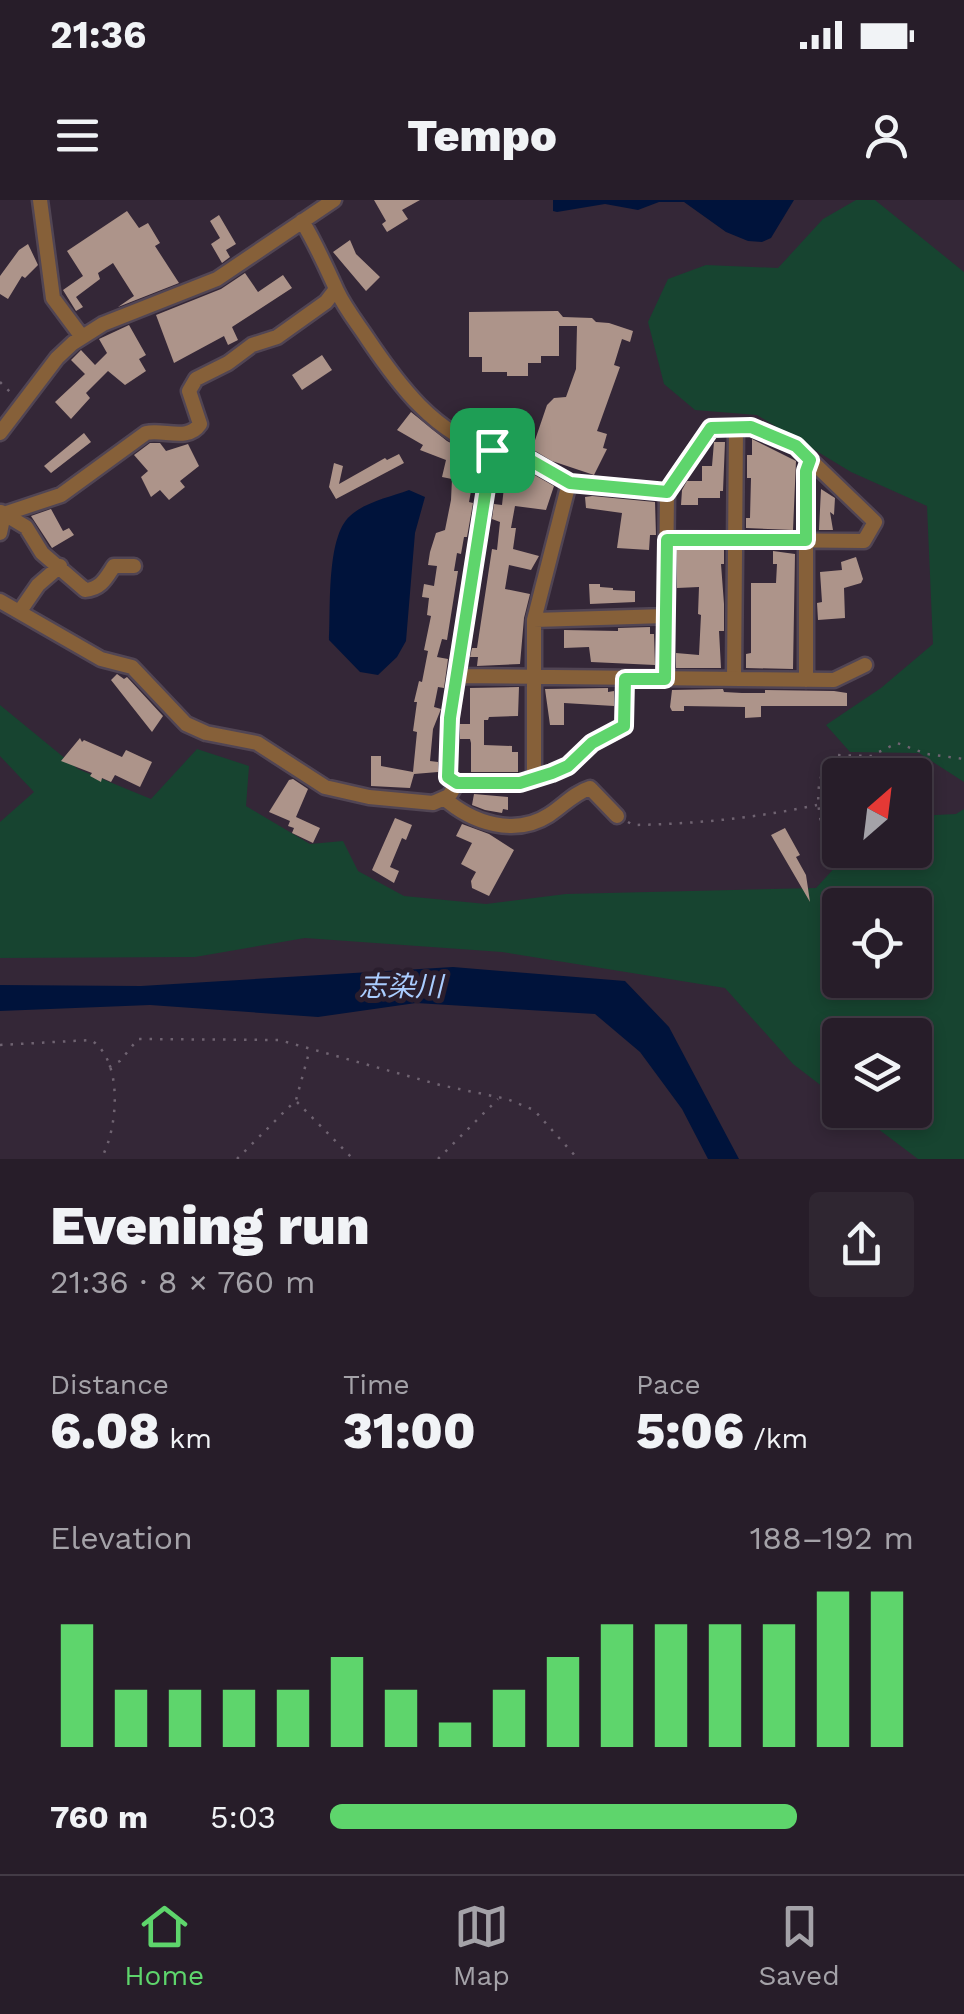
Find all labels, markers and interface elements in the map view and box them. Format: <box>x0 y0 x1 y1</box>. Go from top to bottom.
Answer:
text: 21:36 <box>50 13 146 57</box>
icon: menu <box>50 108 105 163</box>
icon: person <box>859 108 914 163</box>
text: Tempo <box>407 109 557 162</box>
pin <box>450 408 535 493</box>
icon: arrive <box>465 423 520 478</box>
north arrow <box>822 758 932 868</box>
map controls <box>822 758 932 1128</box>
button: locate <box>822 888 932 998</box>
water label: 志染川 <box>359 970 446 1003</box>
button: layers <box>822 1018 932 1128</box>
button: share <box>809 1192 914 1297</box>
text: Evening run <box>50 1193 370 1257</box>
text: 21:36 · 8 × 760 m <box>50 1263 315 1301</box>
text: Distance <box>50 1368 169 1401</box>
text: Time <box>343 1368 410 1401</box>
text: Pace <box>636 1368 701 1401</box>
text: 6.08 <box>50 1401 160 1460</box>
text: 31:00 <box>343 1401 475 1460</box>
text: 5:06 <box>636 1401 744 1460</box>
text: km <box>160 1422 212 1455</box>
text: /km <box>744 1422 808 1455</box>
text: Elevation <box>50 1519 193 1557</box>
text: 188–192 m <box>750 1519 914 1557</box>
text: 760 m <box>50 1798 148 1836</box>
text: 5:03 <box>210 1798 276 1836</box>
tab: Home <box>124 1899 204 1992</box>
tab: Map <box>453 1899 510 1992</box>
tab: Saved <box>758 1899 840 1992</box>

